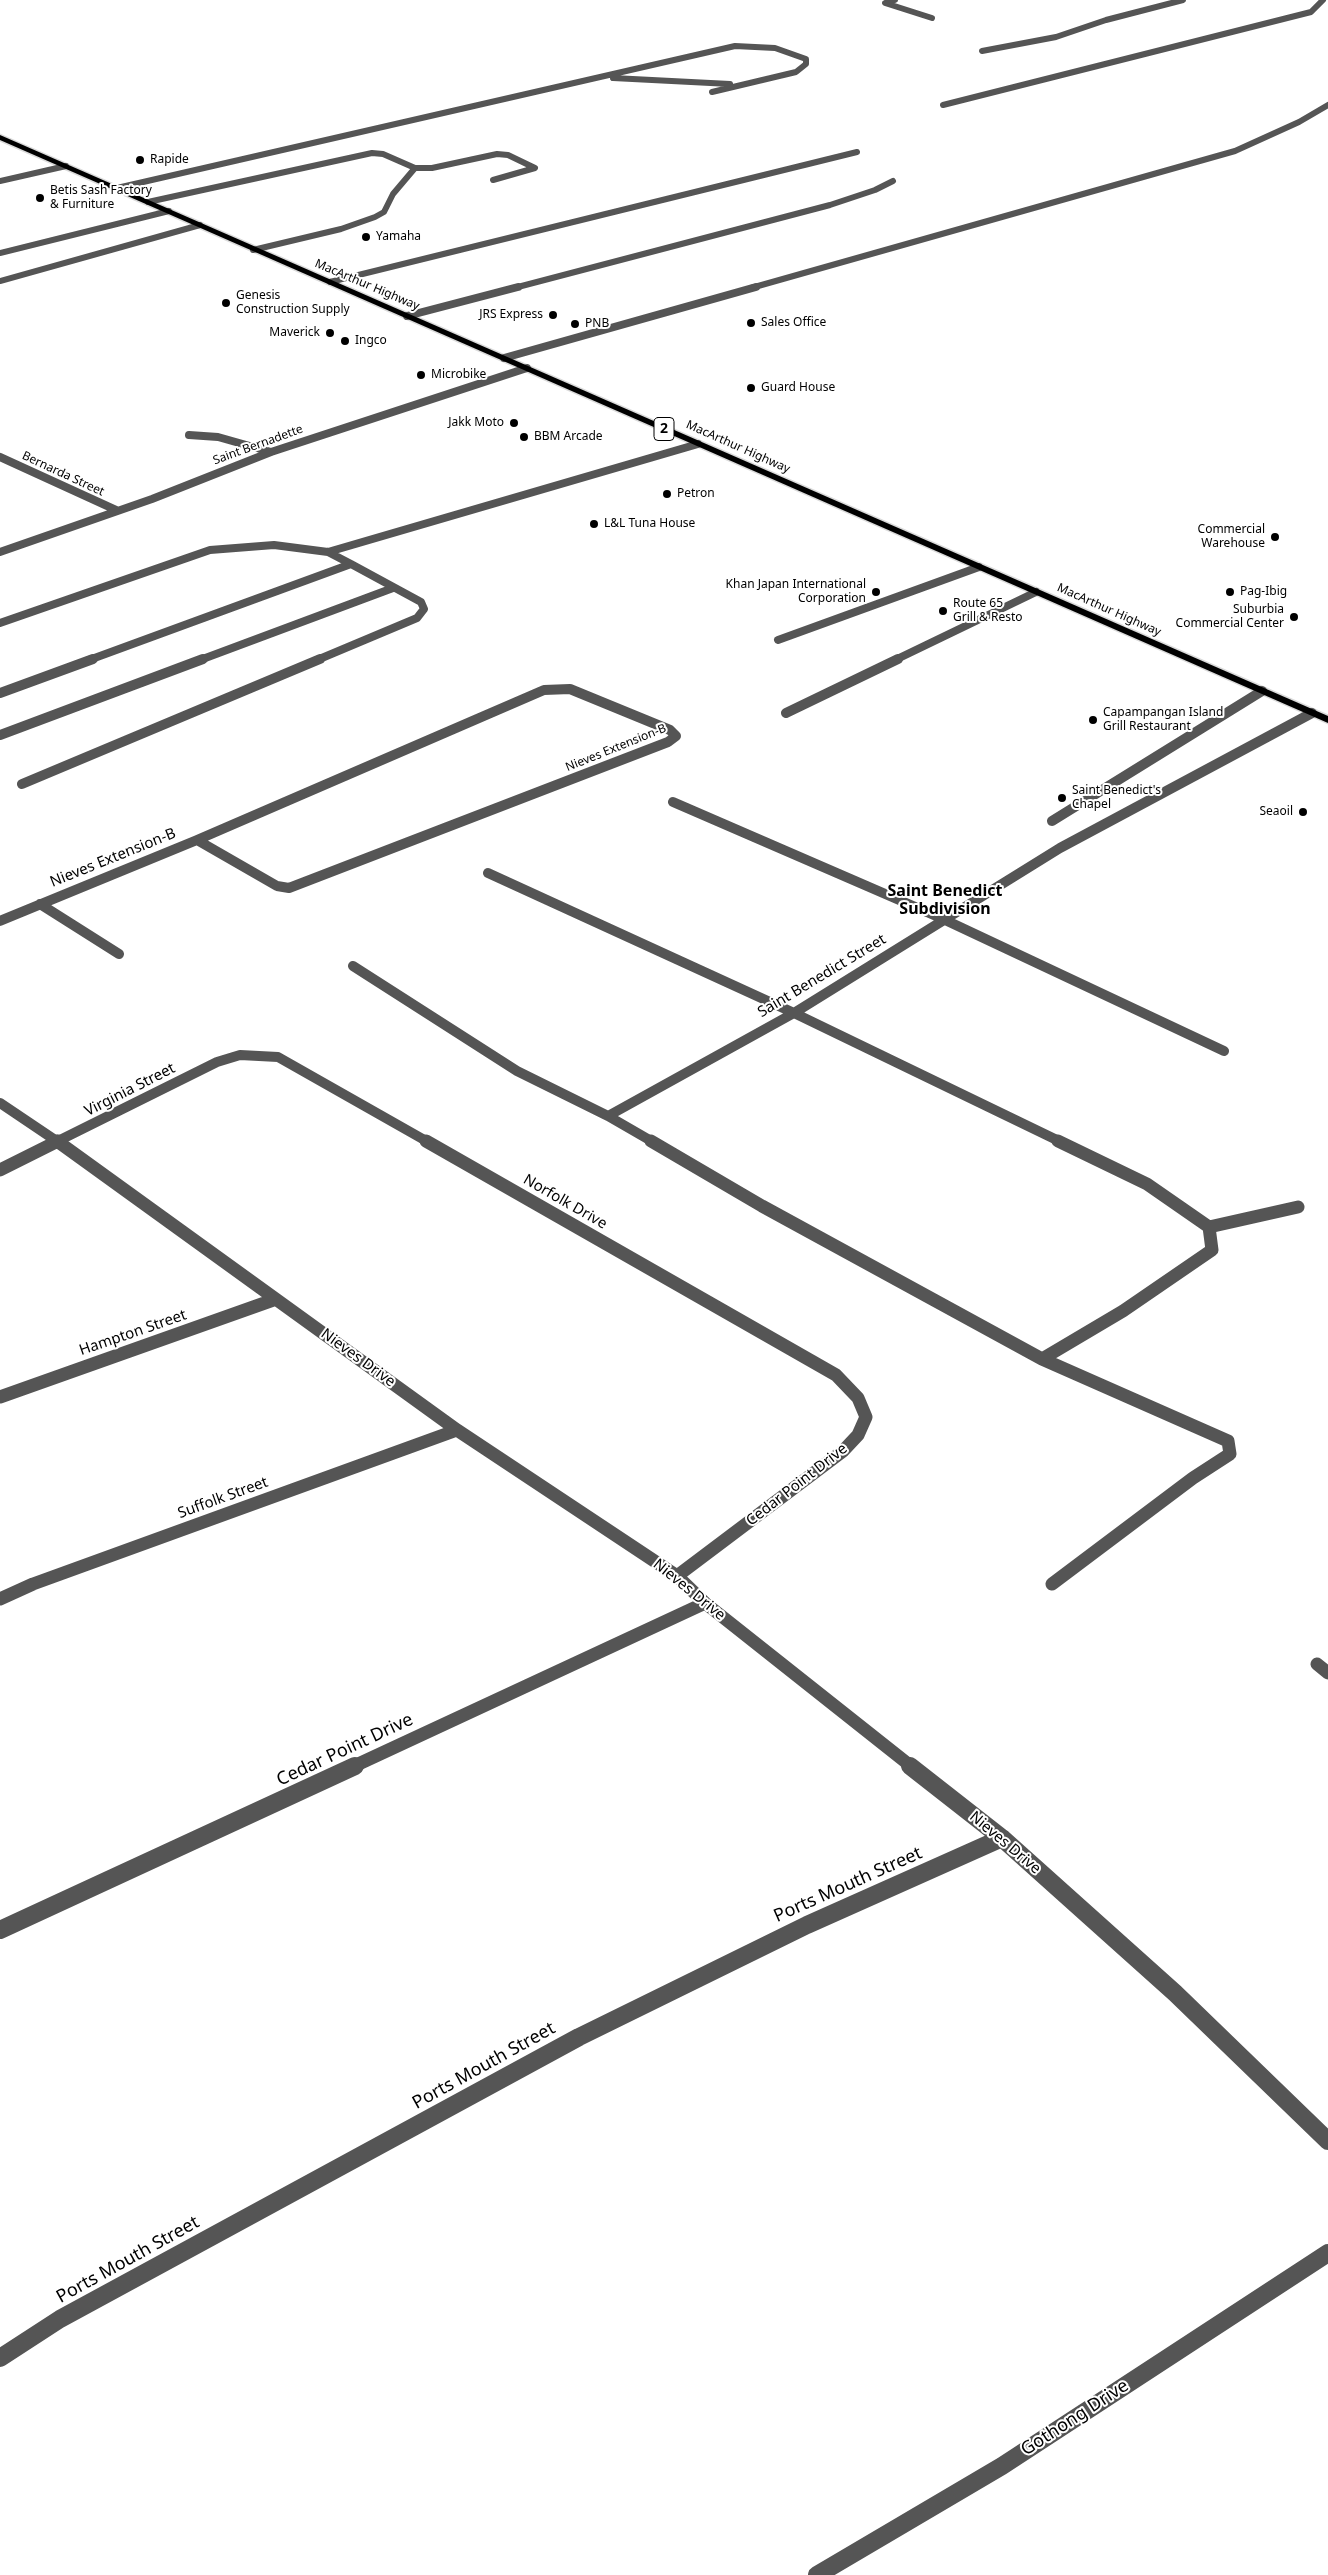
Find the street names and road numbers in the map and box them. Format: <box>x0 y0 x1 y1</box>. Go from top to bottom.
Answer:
street label: MacArthur Highway <box>312 256 422 314</box>
road number: 2 <box>654 418 674 440</box>
street label: MacArthur Highway <box>684 418 792 476</box>
street label: Saint Bernadette <box>211 422 305 468</box>
street label: Bernarda Street <box>20 449 106 499</box>
street label: MacArthur Highway <box>1055 581 1163 639</box>
street label: Nieves Extension-B <box>564 721 668 775</box>
street label: Nieves Extension-B <box>48 825 178 891</box>
street label: Saint Benedict Street <box>755 931 889 1021</box>
street label: Virginia Street <box>82 1059 178 1121</box>
street label: Norfolk Drive <box>520 1171 610 1233</box>
street label: Hampton Street <box>77 1306 189 1360</box>
street label: Nieves Drive <box>317 1325 399 1391</box>
street label: Cedar Point Drive <box>743 1440 851 1530</box>
street label: Suffolk Street <box>175 1473 271 1523</box>
street label: Nieves Drive <box>649 1555 729 1625</box>
street label: Cedar Point Drive <box>273 1709 417 1791</box>
street label: Nieves Drive <box>966 1808 1044 1878</box>
street label: Ports Mouth Street <box>771 1843 925 1927</box>
street label: Ports Mouth Street <box>409 2018 559 2114</box>
street label: Ports Mouth Street <box>53 2212 203 2308</box>
street label: Gothong Drive <box>1017 2375 1133 2461</box>

